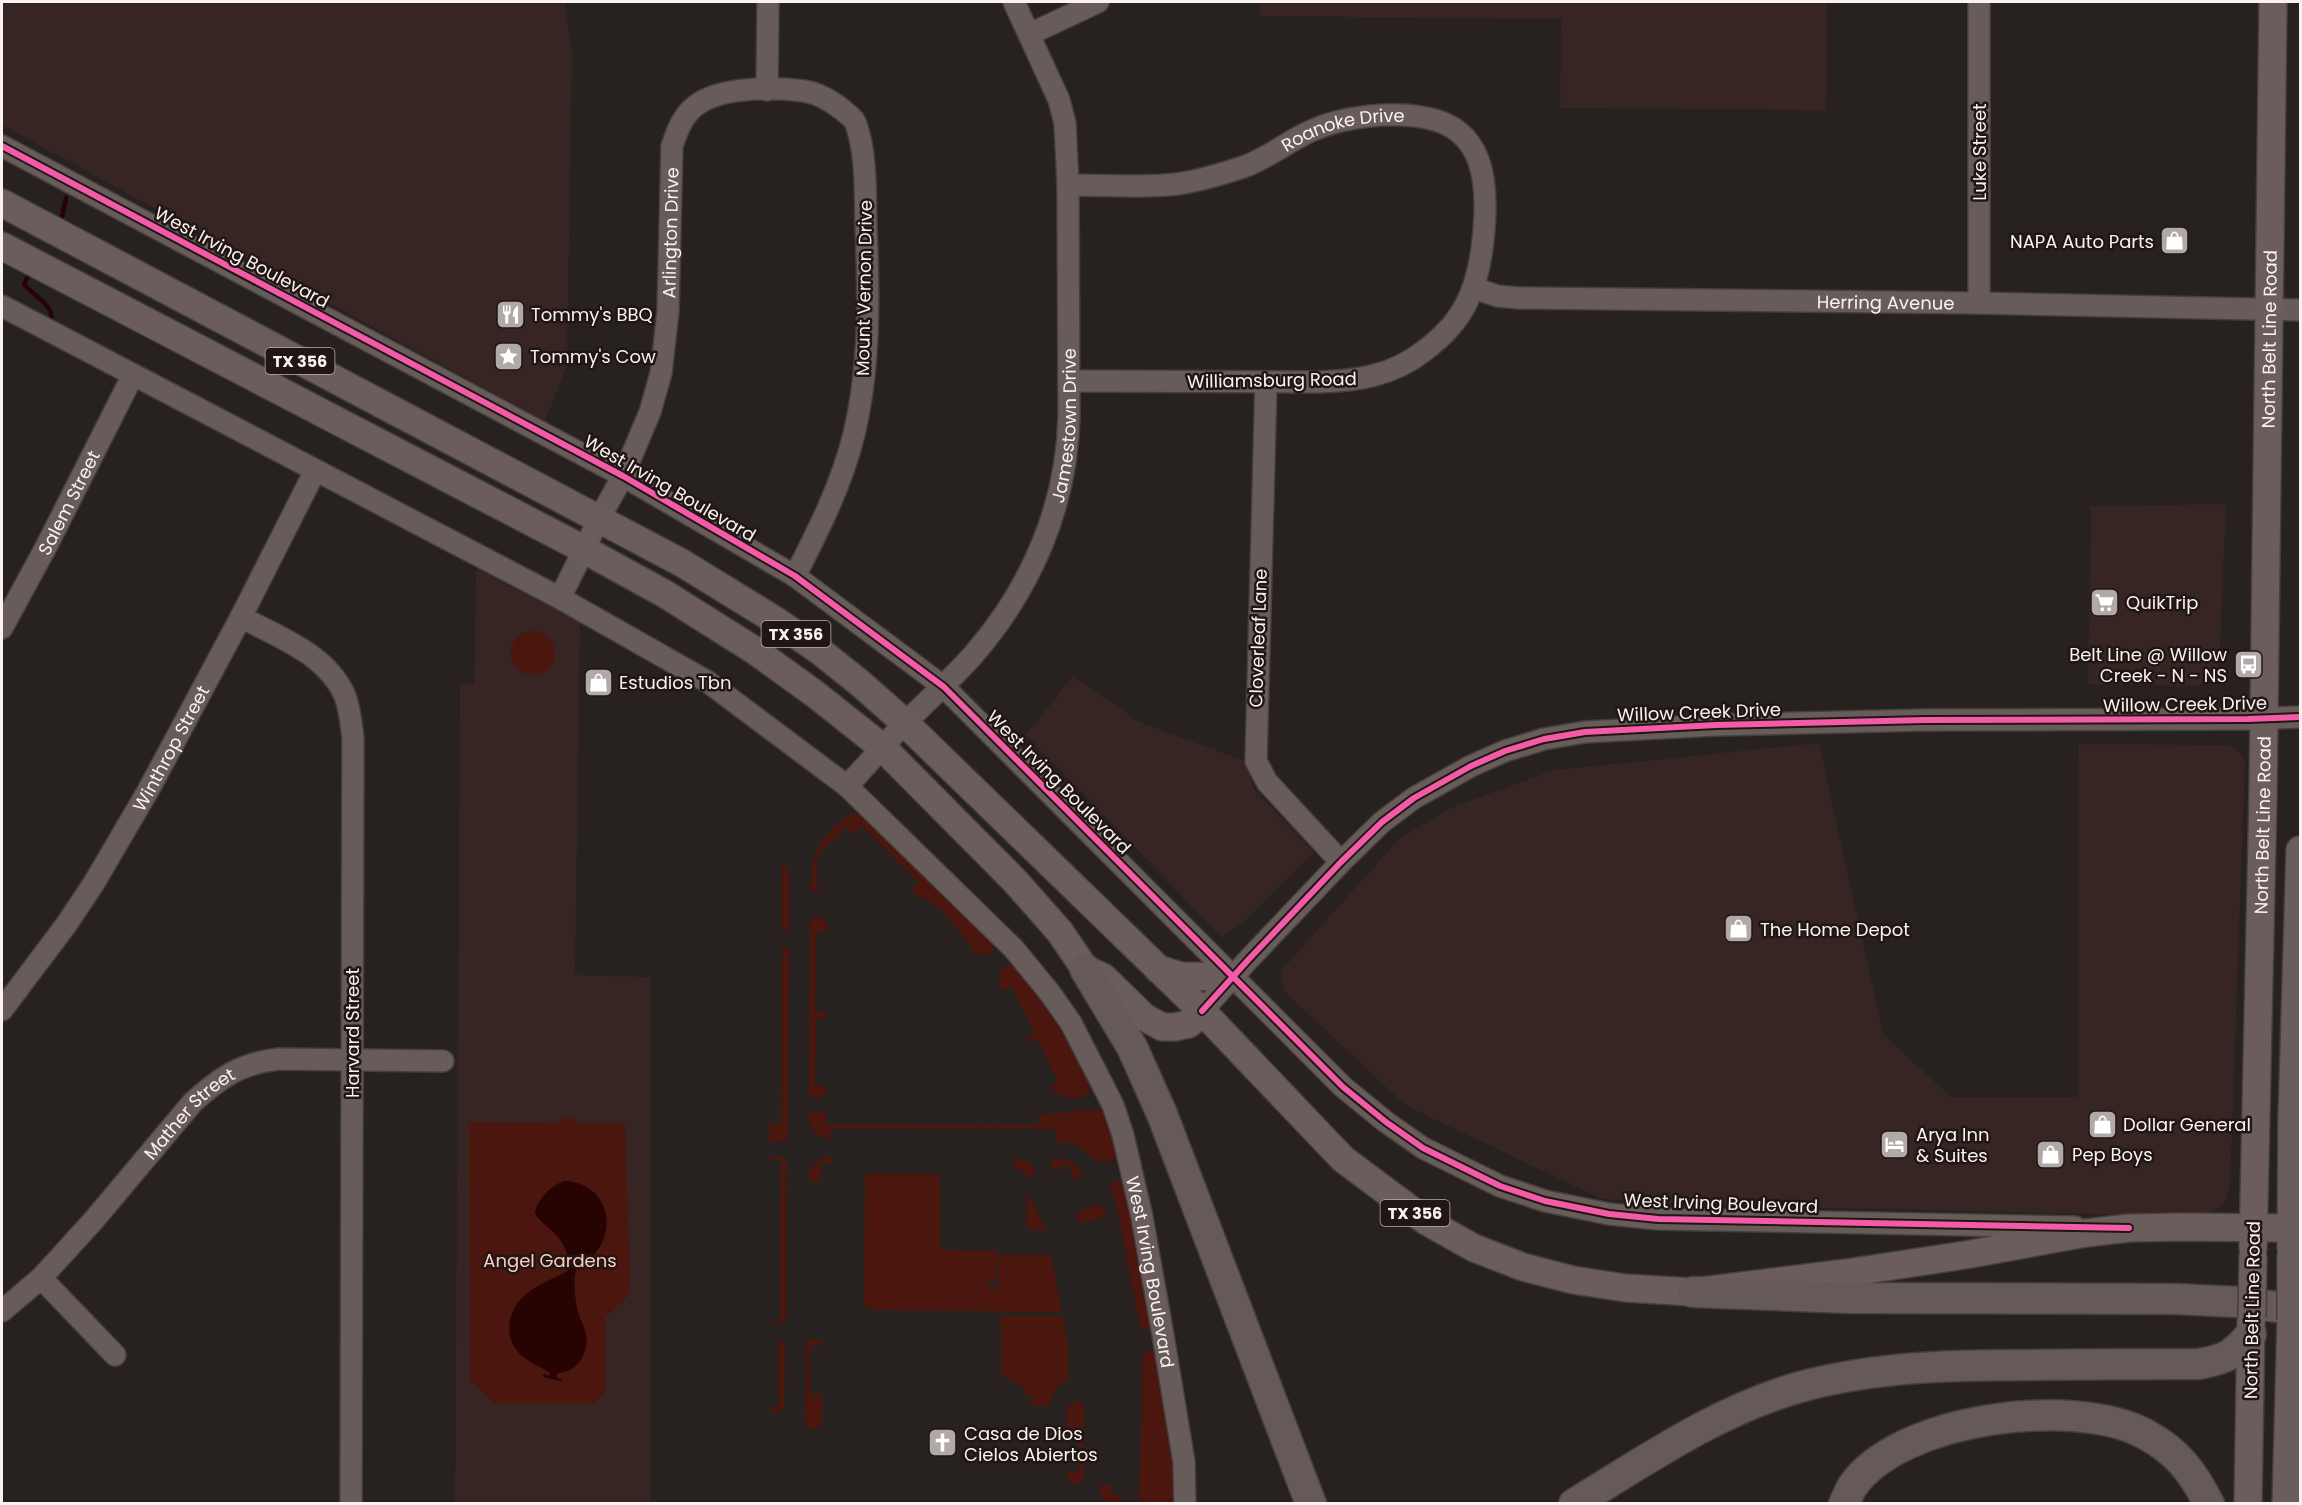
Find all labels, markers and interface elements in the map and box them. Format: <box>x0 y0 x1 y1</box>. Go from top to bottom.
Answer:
street label: Roanoke Drive <box>1276 102 1405 157</box>
street label: Luke Street <box>1967 103 1992 201</box>
street label: Arlington Drive <box>656 167 684 299</box>
street label: West Irving Boulevard <box>150 200 334 314</box>
street label: Mount Vernon Drive <box>850 200 878 376</box>
shop icon: NAPA Auto Parts <box>2159 225 2191 257</box>
place label: NAPA Auto Parts <box>2010 229 2154 254</box>
street label: North Belt Line Road <box>2255 250 2282 429</box>
street label: Herring Avenue <box>1817 289 1955 315</box>
restaurant icon: Tommy's BBQ <box>494 298 526 330</box>
place label: Tommy's BBQ <box>531 302 653 327</box>
place icon: Tommy's Cow <box>493 340 525 372</box>
place label: Tommy's Cow <box>530 344 656 369</box>
road number: TX 356 <box>266 348 334 374</box>
street label: Jamestown Drive <box>1044 348 1082 505</box>
street label: Williamsburg Road <box>1187 366 1357 394</box>
street label: West Irving Boulevard <box>580 429 760 547</box>
street label: Salem Street <box>31 446 105 559</box>
street label: Cloverleaf Lane <box>1243 568 1273 708</box>
supermarket icon: QuikTrip <box>2089 586 2121 618</box>
place label: QuikTrip <box>2126 590 2198 615</box>
road number: TX 356 <box>762 621 830 647</box>
place label: Belt Line @ Willow Creek - N - NS <box>2069 642 2227 688</box>
bus stop icon: Belt Line @ Willow Creek - N - NS <box>2232 648 2264 680</box>
shop icon: Estudios Tbn <box>582 666 614 698</box>
place label: Estudios Tbn <box>619 670 731 695</box>
street label: Winthrop Street <box>126 681 215 816</box>
street label: Willow Creek Drive <box>2103 690 2267 718</box>
street label: Willow Creek Drive <box>1617 697 1781 727</box>
street label: West Irving Boulevard <box>981 704 1137 860</box>
street label: North Belt Line Road <box>2248 736 2276 915</box>
shop icon: The Home Depot <box>1723 913 1755 945</box>
place label: The Home Depot <box>1760 917 1910 942</box>
street label: Harvard Street <box>340 968 365 1098</box>
street label: Mather Street <box>138 1061 239 1165</box>
shop icon: Dollar General <box>2086 1108 2118 1140</box>
place label: Dollar General <box>2123 1112 2251 1137</box>
place label: Arya Inn & Suites <box>1916 1122 1989 1168</box>
hotel icon: Arya Inn & Suites <box>1879 1128 1911 1160</box>
shop icon: Pep Boys <box>2035 1138 2067 1170</box>
place label: Pep Boys <box>2072 1142 2153 1167</box>
street label: West Irving Boulevard <box>1120 1174 1181 1370</box>
street label: West Irving Boulevard <box>1623 1187 1819 1219</box>
road number: TX 356 <box>1380 1200 1450 1226</box>
street label: North Belt Line Road <box>2238 1221 2266 1399</box>
park label: Angel Gardens <box>483 1248 617 1273</box>
place label: Casa de Dios Cielos Abiertos <box>964 1421 1098 1467</box>
church icon: Casa de Dios Cielos Abiertos <box>927 1427 959 1459</box>

